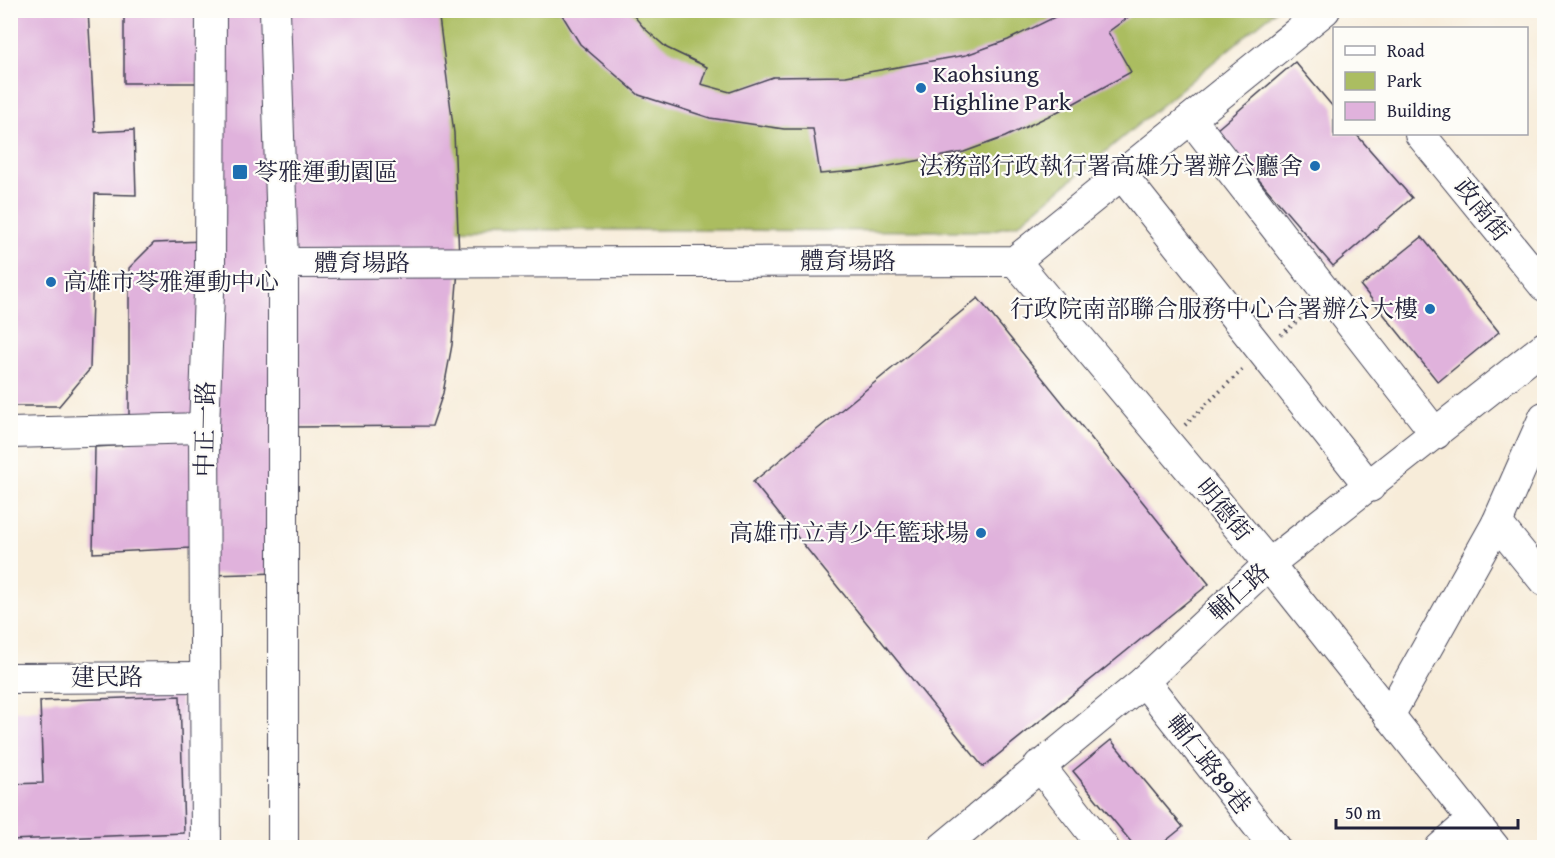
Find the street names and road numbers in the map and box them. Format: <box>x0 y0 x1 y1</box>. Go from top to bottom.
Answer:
street label: 政南街 <box>1446 171 1519 249</box>
street label: 體育場路 <box>800 243 896 278</box>
street label: 體育場路 <box>314 245 410 280</box>
street label: 中正一路 <box>186 381 223 477</box>
street label: 明德街 <box>1188 471 1261 549</box>
street label: 輔仁路 <box>1200 555 1277 629</box>
street label: 建民路 <box>71 659 143 694</box>
street label: 輔仁路89巷 <box>1159 706 1260 821</box>

